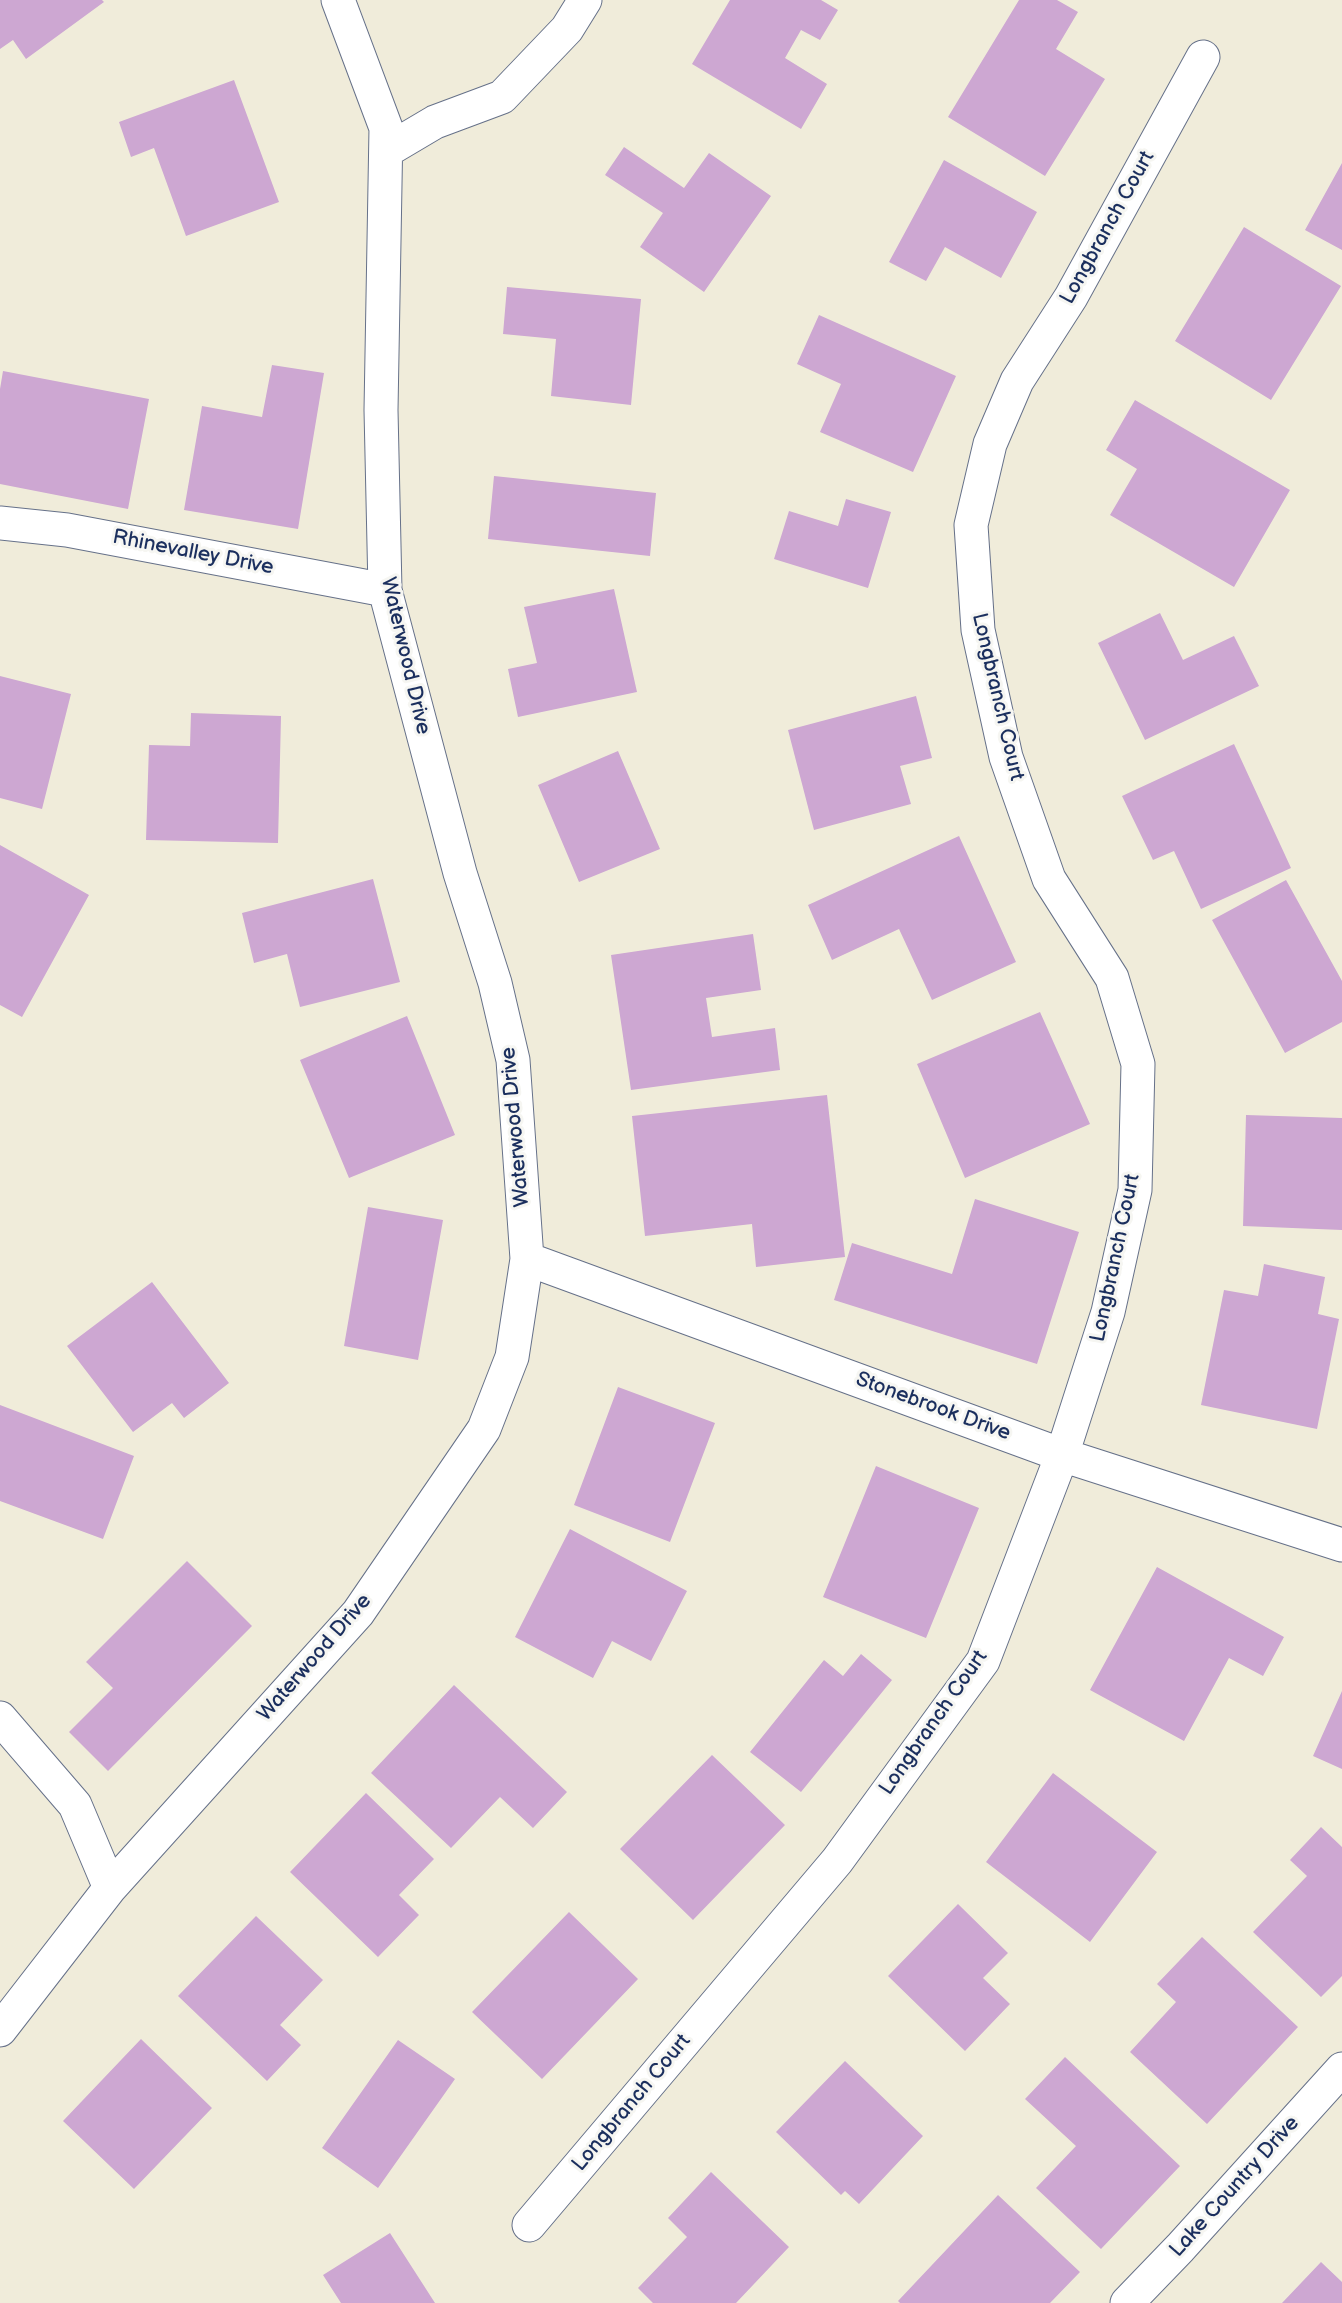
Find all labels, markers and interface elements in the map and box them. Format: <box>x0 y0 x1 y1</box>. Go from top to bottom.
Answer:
street label: Longbranch Court <box>1056 147 1160 309</box>
street label: Rhinevalley Drive <box>110 525 276 581</box>
street label: Waterwood Drive <box>375 575 435 737</box>
street label: Longbranch Court <box>965 611 1029 783</box>
street label: Waterwood Drive <box>496 1046 536 1208</box>
street label: Longbranch Court <box>1086 1172 1146 1344</box>
street label: Stonebrook Drive <box>852 1367 1014 1447</box>
street label: Waterwood Drive <box>253 1589 377 1727</box>
street label: Longbranch Court <box>875 1646 993 1800</box>
street label: Longbranch Court <box>567 2029 697 2177</box>
street label: Lake Country Drive <box>1165 2111 1305 2263</box>

